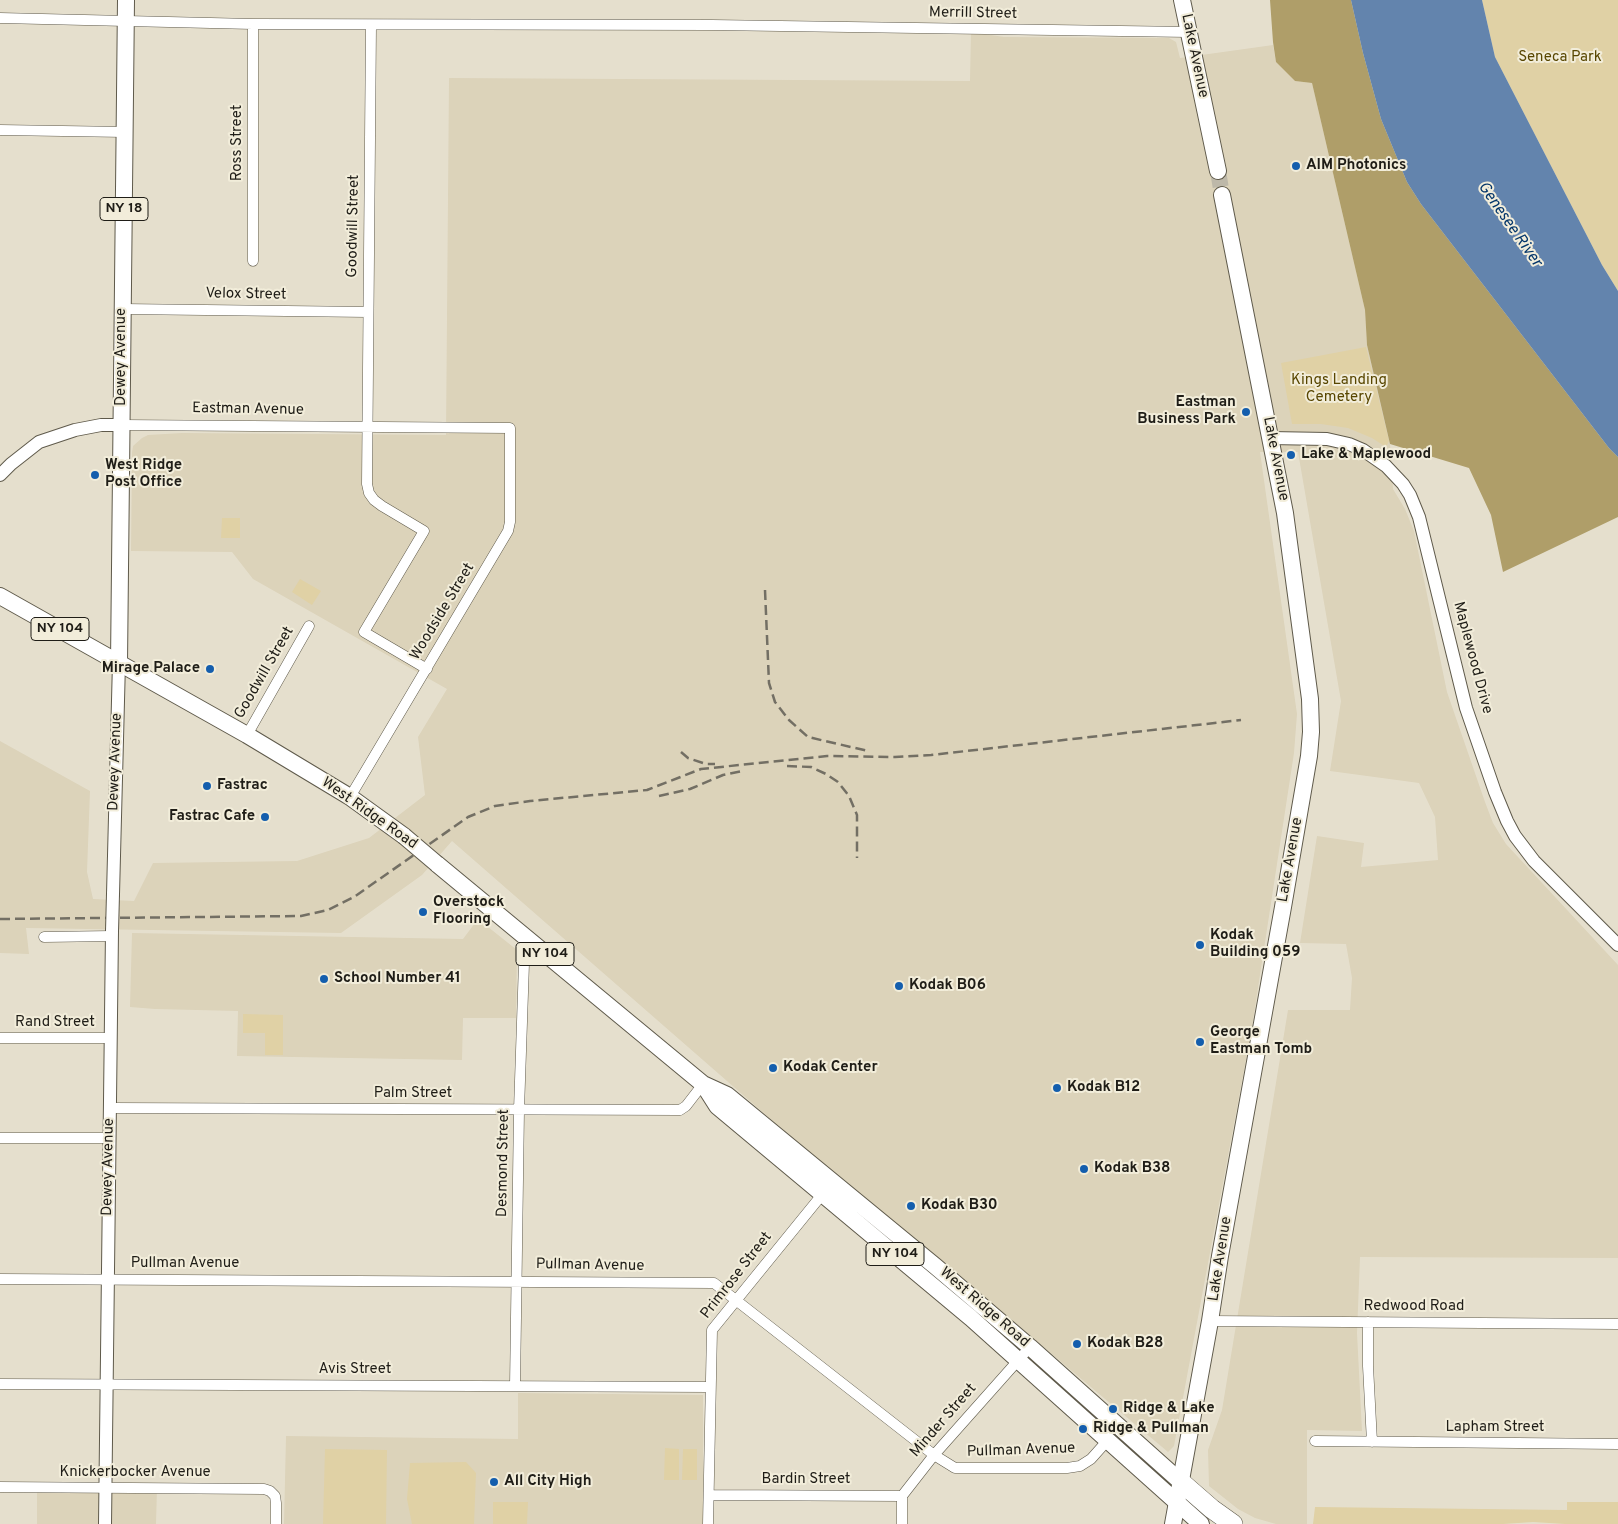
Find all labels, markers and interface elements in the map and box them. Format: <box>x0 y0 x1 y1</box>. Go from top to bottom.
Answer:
street label: Merrill Street <box>929 4 1017 24</box>
street label: Lake Avenue <box>1176 12 1212 100</box>
park label: Seneca Park <box>1518 49 1602 67</box>
street label: Ross Street <box>229 105 247 181</box>
place label: AIM Photonics <box>1306 157 1406 175</box>
marker: AIM Photonics <box>1290 160 1302 172</box>
street label: Goodwill Street <box>344 174 364 278</box>
water label: Genesee River <box>1473 179 1545 271</box>
road number: NY 18 <box>100 198 148 220</box>
street label: Velox Street <box>205 285 287 305</box>
street label: Dewey Avenue <box>113 308 131 406</box>
park label: Kings Landing Cemetery <box>1291 372 1387 407</box>
place label: Eastman Business Park <box>1137 394 1236 429</box>
street label: Eastman Avenue <box>192 400 304 420</box>
marker: Eastman Business Park <box>1240 406 1252 418</box>
street label: Lake Avenue <box>1258 415 1292 503</box>
place label: Lake & Maplewood <box>1301 446 1431 464</box>
marker: Lake & Maplewood <box>1285 449 1297 461</box>
place label: West Ridge Post Office <box>105 457 182 492</box>
marker: West Ridge Post Office <box>89 469 101 481</box>
street label: Woodside Street <box>407 560 479 664</box>
street label: Maplewood Drive <box>1448 600 1496 716</box>
road number: NY 104 <box>31 618 89 640</box>
street label: Goodwill Street <box>231 624 299 722</box>
place label: Mirage Palace <box>102 660 200 678</box>
marker: Mirage Palace <box>204 663 216 675</box>
street label: Dewey Avenue <box>105 713 127 811</box>
street label: West Ridge Road <box>317 774 421 854</box>
place label: Fastrac <box>217 777 268 795</box>
marker: Fastrac <box>201 780 213 792</box>
place label: Fastrac Cafe <box>169 808 255 826</box>
marker: Fastrac Cafe <box>259 811 271 823</box>
street label: Lake Avenue <box>1275 816 1307 904</box>
place label: Overstock Flooring <box>433 894 504 929</box>
marker: Overstock Flooring <box>417 906 429 918</box>
place label: Kodak Building 059 <box>1210 927 1300 962</box>
marker: Kodak Building 059 <box>1194 939 1206 951</box>
road number: NY 104 <box>516 942 574 966</box>
place label: School Number 41 <box>334 970 461 988</box>
marker: School Number 41 <box>318 973 330 985</box>
place label: Kodak B06 <box>909 977 986 995</box>
marker: Kodak B06 <box>893 980 905 992</box>
street label: Rand Street <box>15 1014 95 1032</box>
place label: George Eastman Tomb <box>1210 1024 1312 1059</box>
marker: George Eastman Tomb <box>1194 1036 1206 1048</box>
place label: Kodak Center <box>783 1059 878 1077</box>
marker: Kodak Center <box>767 1062 779 1074</box>
place label: Kodak B12 <box>1067 1079 1140 1097</box>
marker: Kodak B12 <box>1051 1082 1063 1094</box>
street label: Palm Street <box>374 1085 452 1103</box>
street label: Desmond Street <box>494 1109 514 1217</box>
street label: Dewey Avenue <box>99 1118 119 1216</box>
place label: Kodak B38 <box>1094 1160 1170 1178</box>
marker: Kodak B38 <box>1078 1163 1090 1175</box>
place label: Kodak B30 <box>921 1197 998 1215</box>
marker: Kodak B30 <box>905 1200 917 1212</box>
street label: Lake Avenue <box>1205 1215 1237 1303</box>
street label: Primrose Street <box>697 1229 777 1323</box>
road number: NY 104 <box>866 1242 924 1266</box>
street label: Pullman Avenue <box>131 1255 239 1273</box>
street label: Pullman Avenue <box>536 1256 644 1276</box>
street label: West Ridge Road <box>935 1264 1033 1352</box>
street label: Redwood Road <box>1364 1298 1464 1316</box>
place label: Kodak B28 <box>1087 1335 1163 1353</box>
marker: Kodak B28 <box>1071 1338 1083 1350</box>
street label: Avis Street <box>319 1361 391 1379</box>
street label: Minder Street <box>907 1380 981 1462</box>
place label: Ridge & Lake <box>1123 1400 1214 1418</box>
marker: Ridge & Lake <box>1107 1403 1119 1415</box>
street label: Lapham Street <box>1445 1419 1545 1437</box>
place label: Ridge & Pullman <box>1093 1420 1209 1438</box>
marker: Ridge & Pullman <box>1077 1423 1089 1435</box>
street label: Pullman Avenue <box>966 1440 1076 1462</box>
street label: Knickerbocker Avenue <box>59 1464 211 1482</box>
street label: Bardin Street <box>761 1471 851 1489</box>
place label: All City High <box>504 1473 592 1491</box>
marker: All City High <box>488 1476 500 1488</box>

